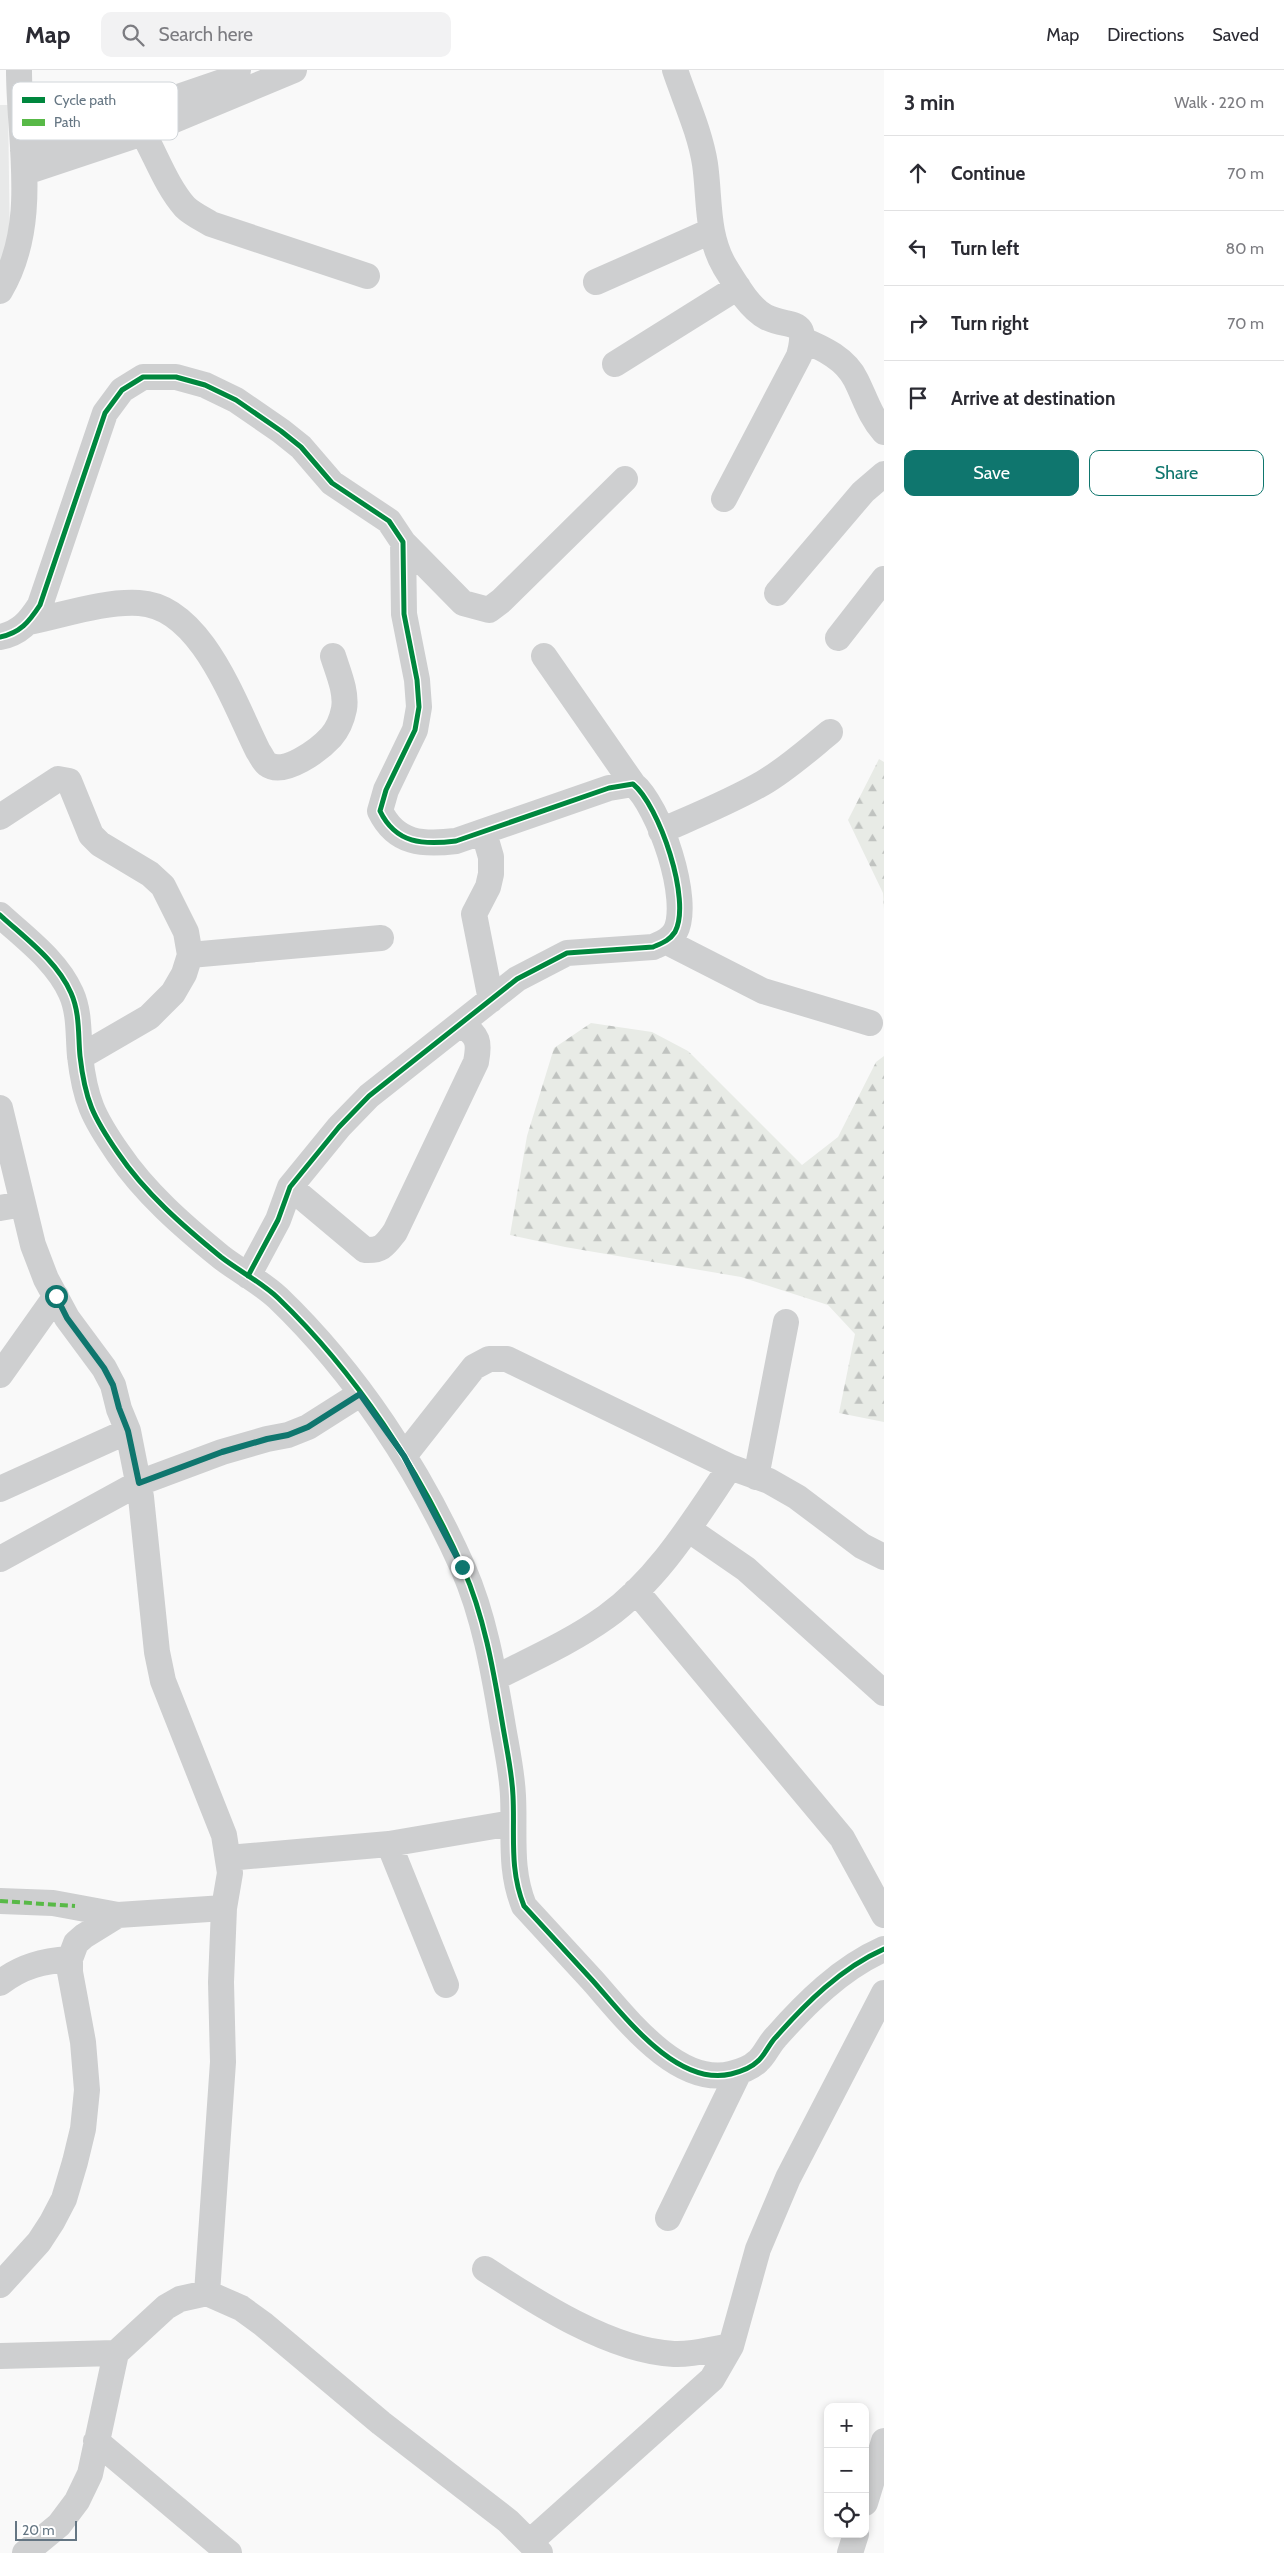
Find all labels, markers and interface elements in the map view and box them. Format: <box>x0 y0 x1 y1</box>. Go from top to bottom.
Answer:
search box <box>101 12 451 57</box>
text: Map <box>25 20 71 49</box>
icon: search <box>119 21 147 49</box>
text: Search here <box>159 23 253 46</box>
text: Map <box>1046 24 1079 46</box>
text: Directions <box>1107 24 1184 46</box>
text: Saved <box>1212 24 1259 46</box>
legend <box>12 82 178 140</box>
text: 3 min <box>904 90 955 115</box>
text: Cycle path <box>54 91 116 109</box>
text: Walk · 220 m <box>1174 93 1264 112</box>
text: Path <box>54 113 81 131</box>
icon: ahead <box>904 159 932 187</box>
text: Continue <box>951 162 1025 185</box>
text: 70 m <box>1227 164 1264 183</box>
icon: left <box>904 234 932 262</box>
text: Turn left <box>951 237 1019 260</box>
text: 80 m <box>1226 239 1264 258</box>
icon: right <box>904 309 932 337</box>
text: Turn right <box>951 312 1029 335</box>
text: 70 m <box>1227 314 1264 333</box>
icon: arrive <box>904 384 932 412</box>
text: Arrive at destination <box>951 387 1115 410</box>
button: Save <box>904 450 1079 496</box>
button: Share <box>1089 450 1264 496</box>
route start <box>45 1285 68 1308</box>
route end <box>451 1556 474 1579</box>
map controls <box>824 2403 869 2538</box>
button: + <box>824 2403 869 2448</box>
button: − <box>824 2448 869 2493</box>
button: locate <box>824 2493 869 2538</box>
scale bar <box>15 2518 78 2541</box>
text: 20 m <box>22 2521 55 2539</box>

